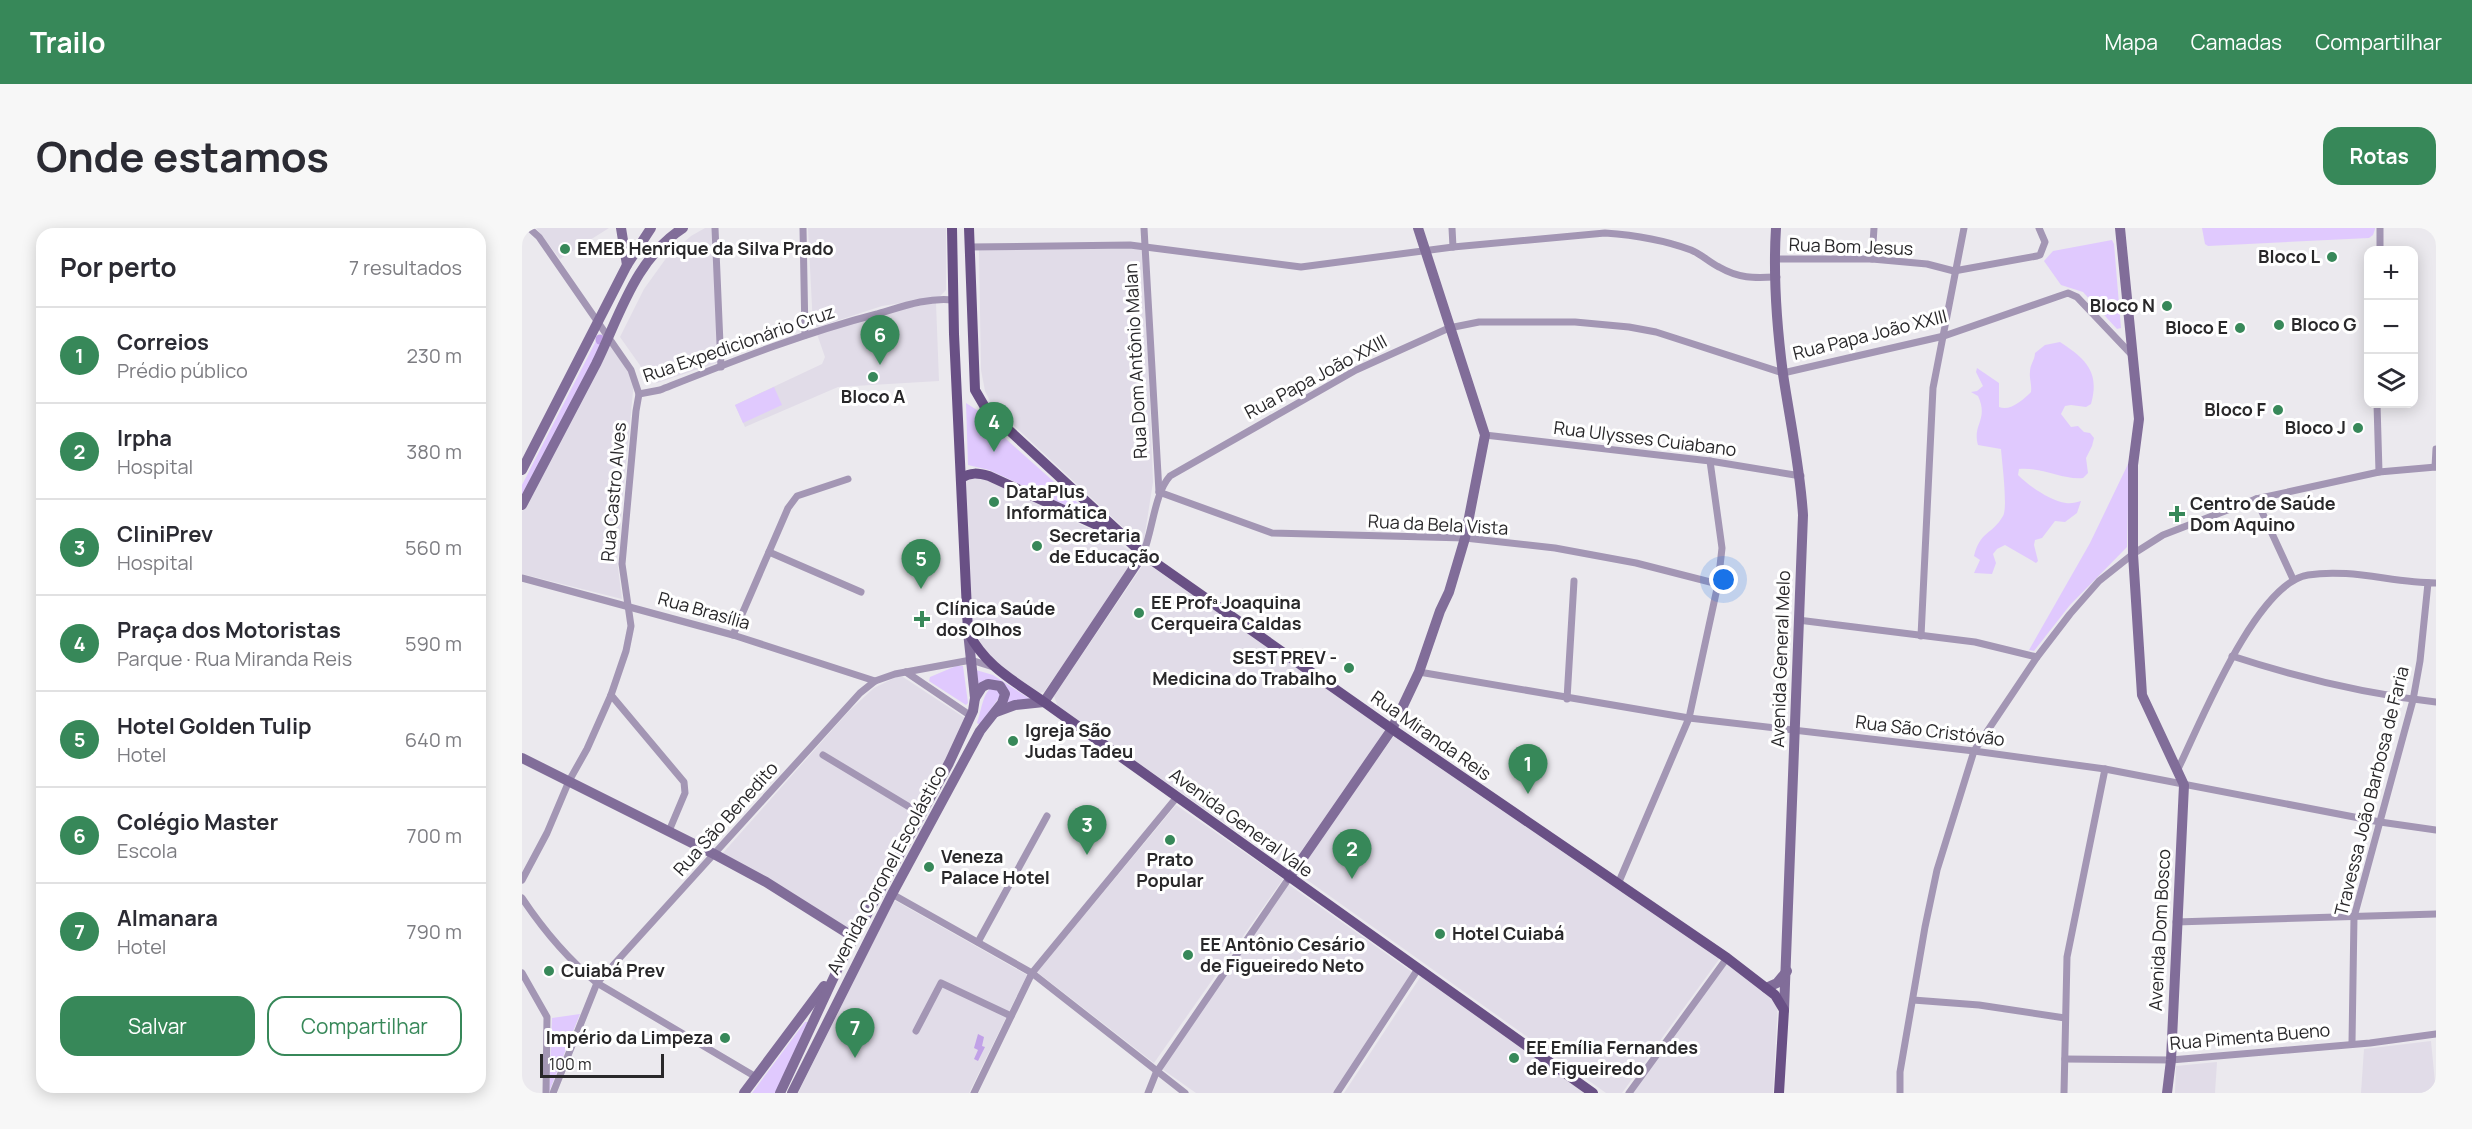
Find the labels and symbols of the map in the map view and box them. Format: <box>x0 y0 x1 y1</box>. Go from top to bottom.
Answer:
street label: Rua Bom Jesus <box>1788 232 1914 260</box>
place label: EMEB Henrique da Silva Prado <box>577 236 834 260</box>
marker: EMEB Henrique da Silva Prado <box>558 242 572 256</box>
place label: Bloco L <box>2258 244 2320 268</box>
marker: Bloco L <box>2325 250 2339 264</box>
street label: Rua Dom Antônio Malan <box>1118 263 1152 460</box>
place label: Bloco N <box>2090 293 2155 317</box>
street label: Rua Expedicionário Cruz <box>640 299 838 387</box>
marker: Bloco N <box>2160 299 2174 313</box>
street label: Rua Papa João XXIII <box>1790 303 1949 365</box>
place label: Bloco G <box>2291 312 2357 336</box>
place label: Bloco E <box>2165 315 2228 339</box>
pin: 6 <box>860 316 900 365</box>
marker: Bloco G <box>2272 318 2286 332</box>
marker: Bloco E <box>2233 321 2247 335</box>
street label: Rua Papa João XXIII <box>1240 328 1391 424</box>
marker: Bloco A <box>866 370 880 384</box>
place label: Bloco A <box>841 384 905 408</box>
place label: Bloco F <box>2204 397 2267 421</box>
pin: 4 <box>974 402 1014 452</box>
marker: Bloco F <box>2271 403 2285 417</box>
street label: Rua Ulysses Cuiabano <box>1552 415 1738 461</box>
place label: Bloco J <box>2285 415 2346 439</box>
street label: Rua Castro Alves <box>595 421 631 563</box>
marker: Bloco J <box>2351 421 2365 435</box>
place label: DataPlus Informática <box>1006 479 1107 524</box>
place label: Centro de Saúde Dom Aquino <box>2190 491 2336 536</box>
marker: DataPlus Informática <box>987 495 1001 509</box>
marker: Centro de Saúde Dom Aquino <box>2168 505 2186 523</box>
street label: Rua da Bela Vista <box>1367 508 1509 540</box>
place label: Secretaria de Educação <box>1049 523 1160 568</box>
marker: Secretaria de Educação <box>1030 539 1044 553</box>
pin: 5 <box>902 540 940 589</box>
your location <box>1709 565 1738 594</box>
street label: Avenida General Melo <box>1765 570 1795 748</box>
street label: Rua Brasília <box>655 585 753 635</box>
place label: EE Profª Joaquina Cerqueira Caldas <box>1151 590 1302 635</box>
place label: Clínica Saúde dos Olhos <box>936 596 1055 641</box>
marker: EE Profª Joaquina Cerqueira Caldas <box>1132 606 1146 620</box>
marker: Clínica Saúde dos Olhos <box>913 610 931 628</box>
place label: SEST PREV - Medicina do Trabalho <box>1152 645 1337 690</box>
marker: SEST PREV - Medicina do Trabalho <box>1342 661 1356 675</box>
street label: Travessa João Barbosa de Faria <box>2328 663 2414 918</box>
street label: Rua Miranda Reis <box>1367 685 1496 786</box>
street label: Rua São Cristóvão <box>1854 709 2006 751</box>
place label: Igreja São Judas Tadeu <box>1025 718 1133 763</box>
marker: Igreja São Judas Tadeu <box>1006 734 1020 748</box>
pin: 1 <box>1508 744 1548 794</box>
street label: Rua São Benedito <box>668 756 783 881</box>
street label: Avenida Coronel Escolástico <box>821 761 952 978</box>
street label: Avenida General Vale <box>1165 762 1318 882</box>
pin: 3 <box>1068 806 1106 855</box>
pin: 2 <box>1332 830 1372 879</box>
marker: Prato Popular <box>1163 833 1177 847</box>
place label: Veneza Palace Hotel <box>941 844 1050 889</box>
place label: Prato Popular <box>1136 847 1204 892</box>
street label: Avenida Dom Bosco <box>2143 849 2175 1011</box>
marker: Veneza Palace Hotel <box>922 860 936 874</box>
place label: Hotel Cuiabá <box>1452 921 1564 945</box>
marker: Hotel Cuiabá <box>1433 927 1447 941</box>
place label: EE Antônio Cesário de Figueiredo Neto <box>1200 932 1365 977</box>
marker: EE Antônio Cesário de Figueiredo Neto <box>1181 948 1195 962</box>
place label: Cuiabá Prev <box>561 958 665 982</box>
marker: Cuiabá Prev <box>542 964 556 978</box>
pin: 7 <box>836 1008 874 1058</box>
street label: Rua Pimenta Bueno <box>2169 1017 2331 1055</box>
place label: Império da Limpeza <box>546 1025 713 1049</box>
marker: Império da Limpeza <box>718 1031 732 1045</box>
place label: EE Emília Fernandes de Figueiredo <box>1526 1035 1698 1080</box>
scale bar <box>540 1051 664 1078</box>
marker: EE Emília Fernandes de Figueiredo <box>1507 1051 1521 1065</box>

